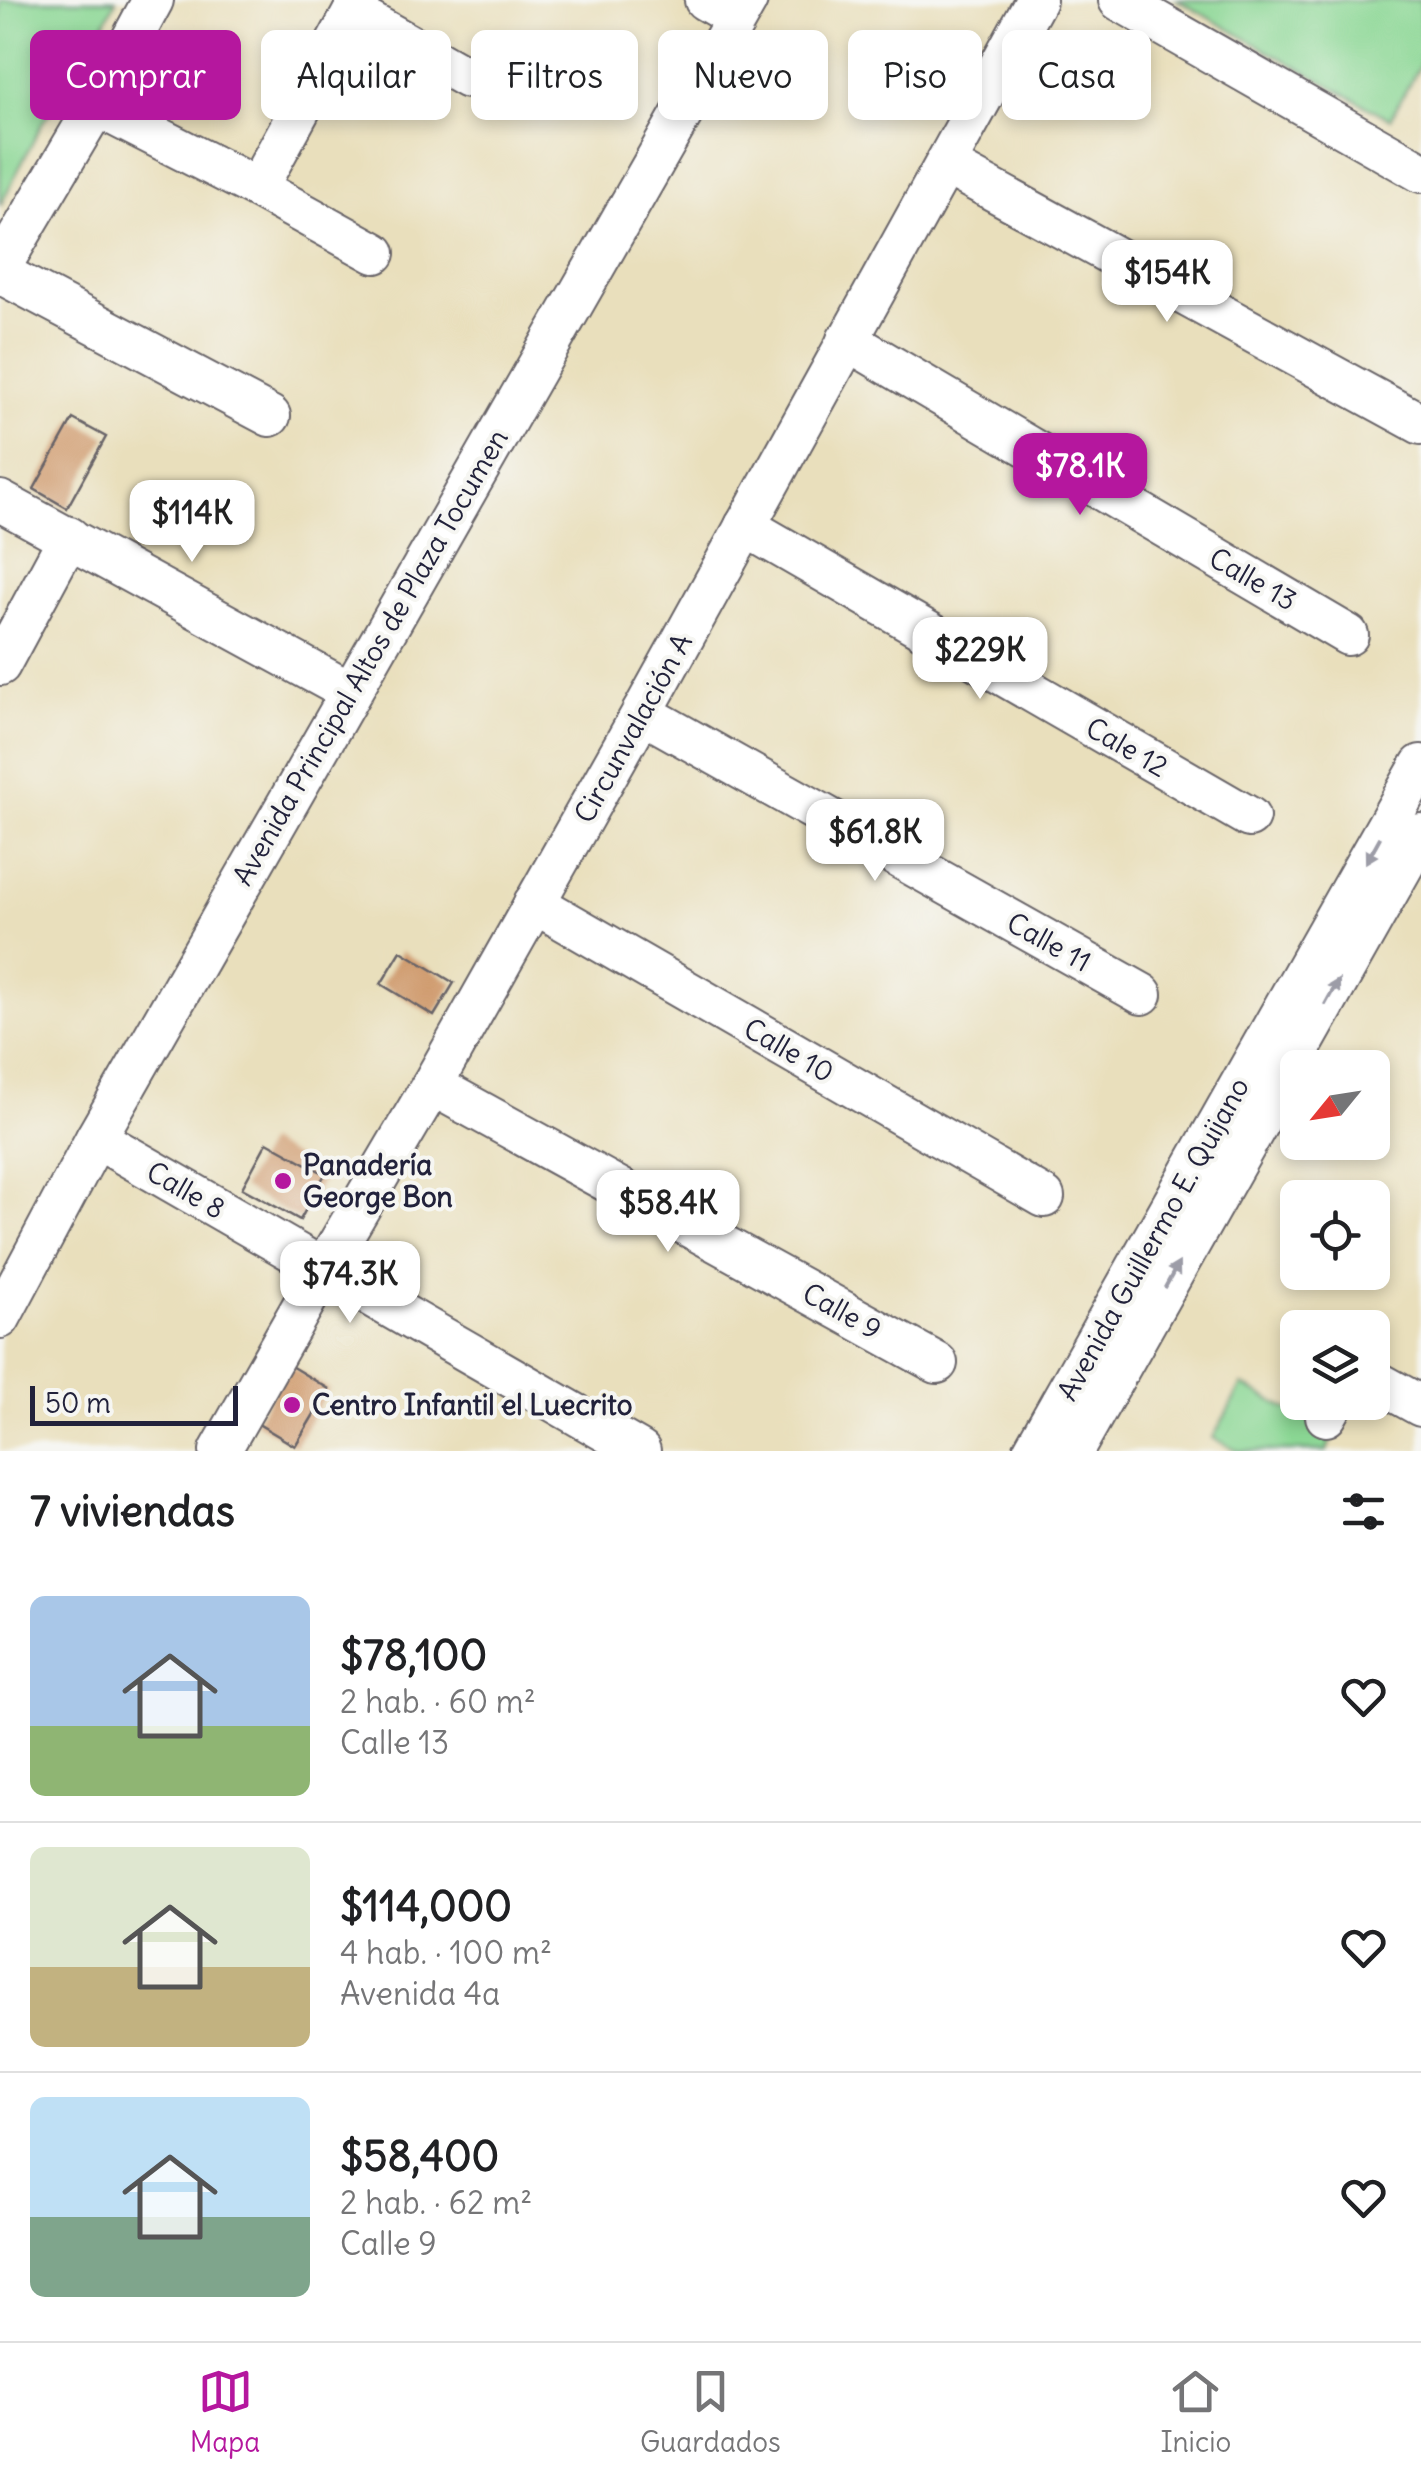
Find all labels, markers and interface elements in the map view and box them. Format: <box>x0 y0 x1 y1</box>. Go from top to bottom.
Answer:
chip: Comprar <box>30 30 241 120</box>
chip: Alquilar <box>261 30 451 120</box>
chip: Filtros <box>471 30 638 120</box>
chip: Nuevo <box>658 30 828 120</box>
chip: Piso <box>848 30 982 120</box>
chip: Casa <box>1002 30 1151 120</box>
pin: $154K <box>1097 240 1237 325</box>
text: $154K <box>1124 252 1210 293</box>
street label: Avenida Principal Altos de Plaza Tocumen <box>224 422 516 892</box>
pin: $78.1K <box>999 433 1161 518</box>
text: $78.1K <box>1035 445 1125 486</box>
pin: $114K <box>122 480 262 565</box>
text: $114K <box>152 492 232 533</box>
street label: Calle 13 <box>1203 540 1303 618</box>
pin: $229K <box>910 617 1050 702</box>
street label: Circunvalación A <box>566 627 700 829</box>
text: $229K <box>935 629 1025 670</box>
street label: Cale 12 <box>1080 709 1174 785</box>
pin: $61.8K <box>794 799 956 884</box>
text: $61.8K <box>828 811 922 852</box>
one-way arrow <box>1365 836 1382 864</box>
street label: Calle 11 <box>1001 904 1097 980</box>
one-way arrow <box>1324 977 1341 1006</box>
street label: Calle 10 <box>738 1010 840 1090</box>
north arrow <box>1280 1050 1390 1160</box>
map controls <box>1280 1050 1390 1420</box>
street label: Avenida Guillermo E. Quijano <box>1049 1071 1257 1407</box>
place label: Panadería George Bon <box>303 1147 453 1215</box>
street label: Calle 8 <box>140 1153 232 1227</box>
marker: Panadería George Bon <box>272 1170 294 1192</box>
pin: $58.4K <box>587 1170 749 1255</box>
button: locate <box>1280 1180 1390 1290</box>
text: $58.4K <box>619 1182 717 1223</box>
pin: $74.3K <box>269 1241 431 1326</box>
text: $74.3K <box>302 1253 398 1294</box>
one-way arrow <box>1164 1260 1181 1289</box>
street label: Calle 9 <box>796 1275 888 1347</box>
button: layers <box>1280 1310 1390 1420</box>
scale bar <box>30 1381 238 1426</box>
text: 50 m <box>45 1385 111 1421</box>
place label: Centro Infantil el Luecrito <box>312 1387 633 1423</box>
marker: Centro Infantil el Luecrito <box>281 1394 303 1416</box>
icon: filters <box>1336 1484 1391 1539</box>
text: 7 viviendas <box>30 1485 235 1537</box>
text: $78,100 <box>340 1629 487 1681</box>
icon: home <box>110 1636 230 1756</box>
icon: heart <box>1336 1669 1391 1724</box>
text: 2 hab. · 60 m² <box>340 1681 536 1722</box>
text: Calle 13 <box>340 1722 449 1763</box>
text: $114,000 <box>340 1880 512 1932</box>
icon: home <box>110 1887 230 2007</box>
icon: heart <box>1336 1920 1391 1975</box>
text: 4 hab. · 100 m² <box>340 1932 552 1973</box>
text: Avenida 4a <box>340 1973 500 2014</box>
text: $58,400 <box>340 2130 499 2182</box>
icon: home <box>110 2137 230 2257</box>
icon: heart <box>1336 2170 1391 2225</box>
text: 2 hab. · 62 m² <box>340 2182 532 2223</box>
text: Calle 9 <box>340 2223 437 2264</box>
tab: Mapa <box>190 2364 260 2460</box>
tab: Guardados <box>640 2364 781 2460</box>
tab: Inicio <box>1160 2364 1231 2460</box>

